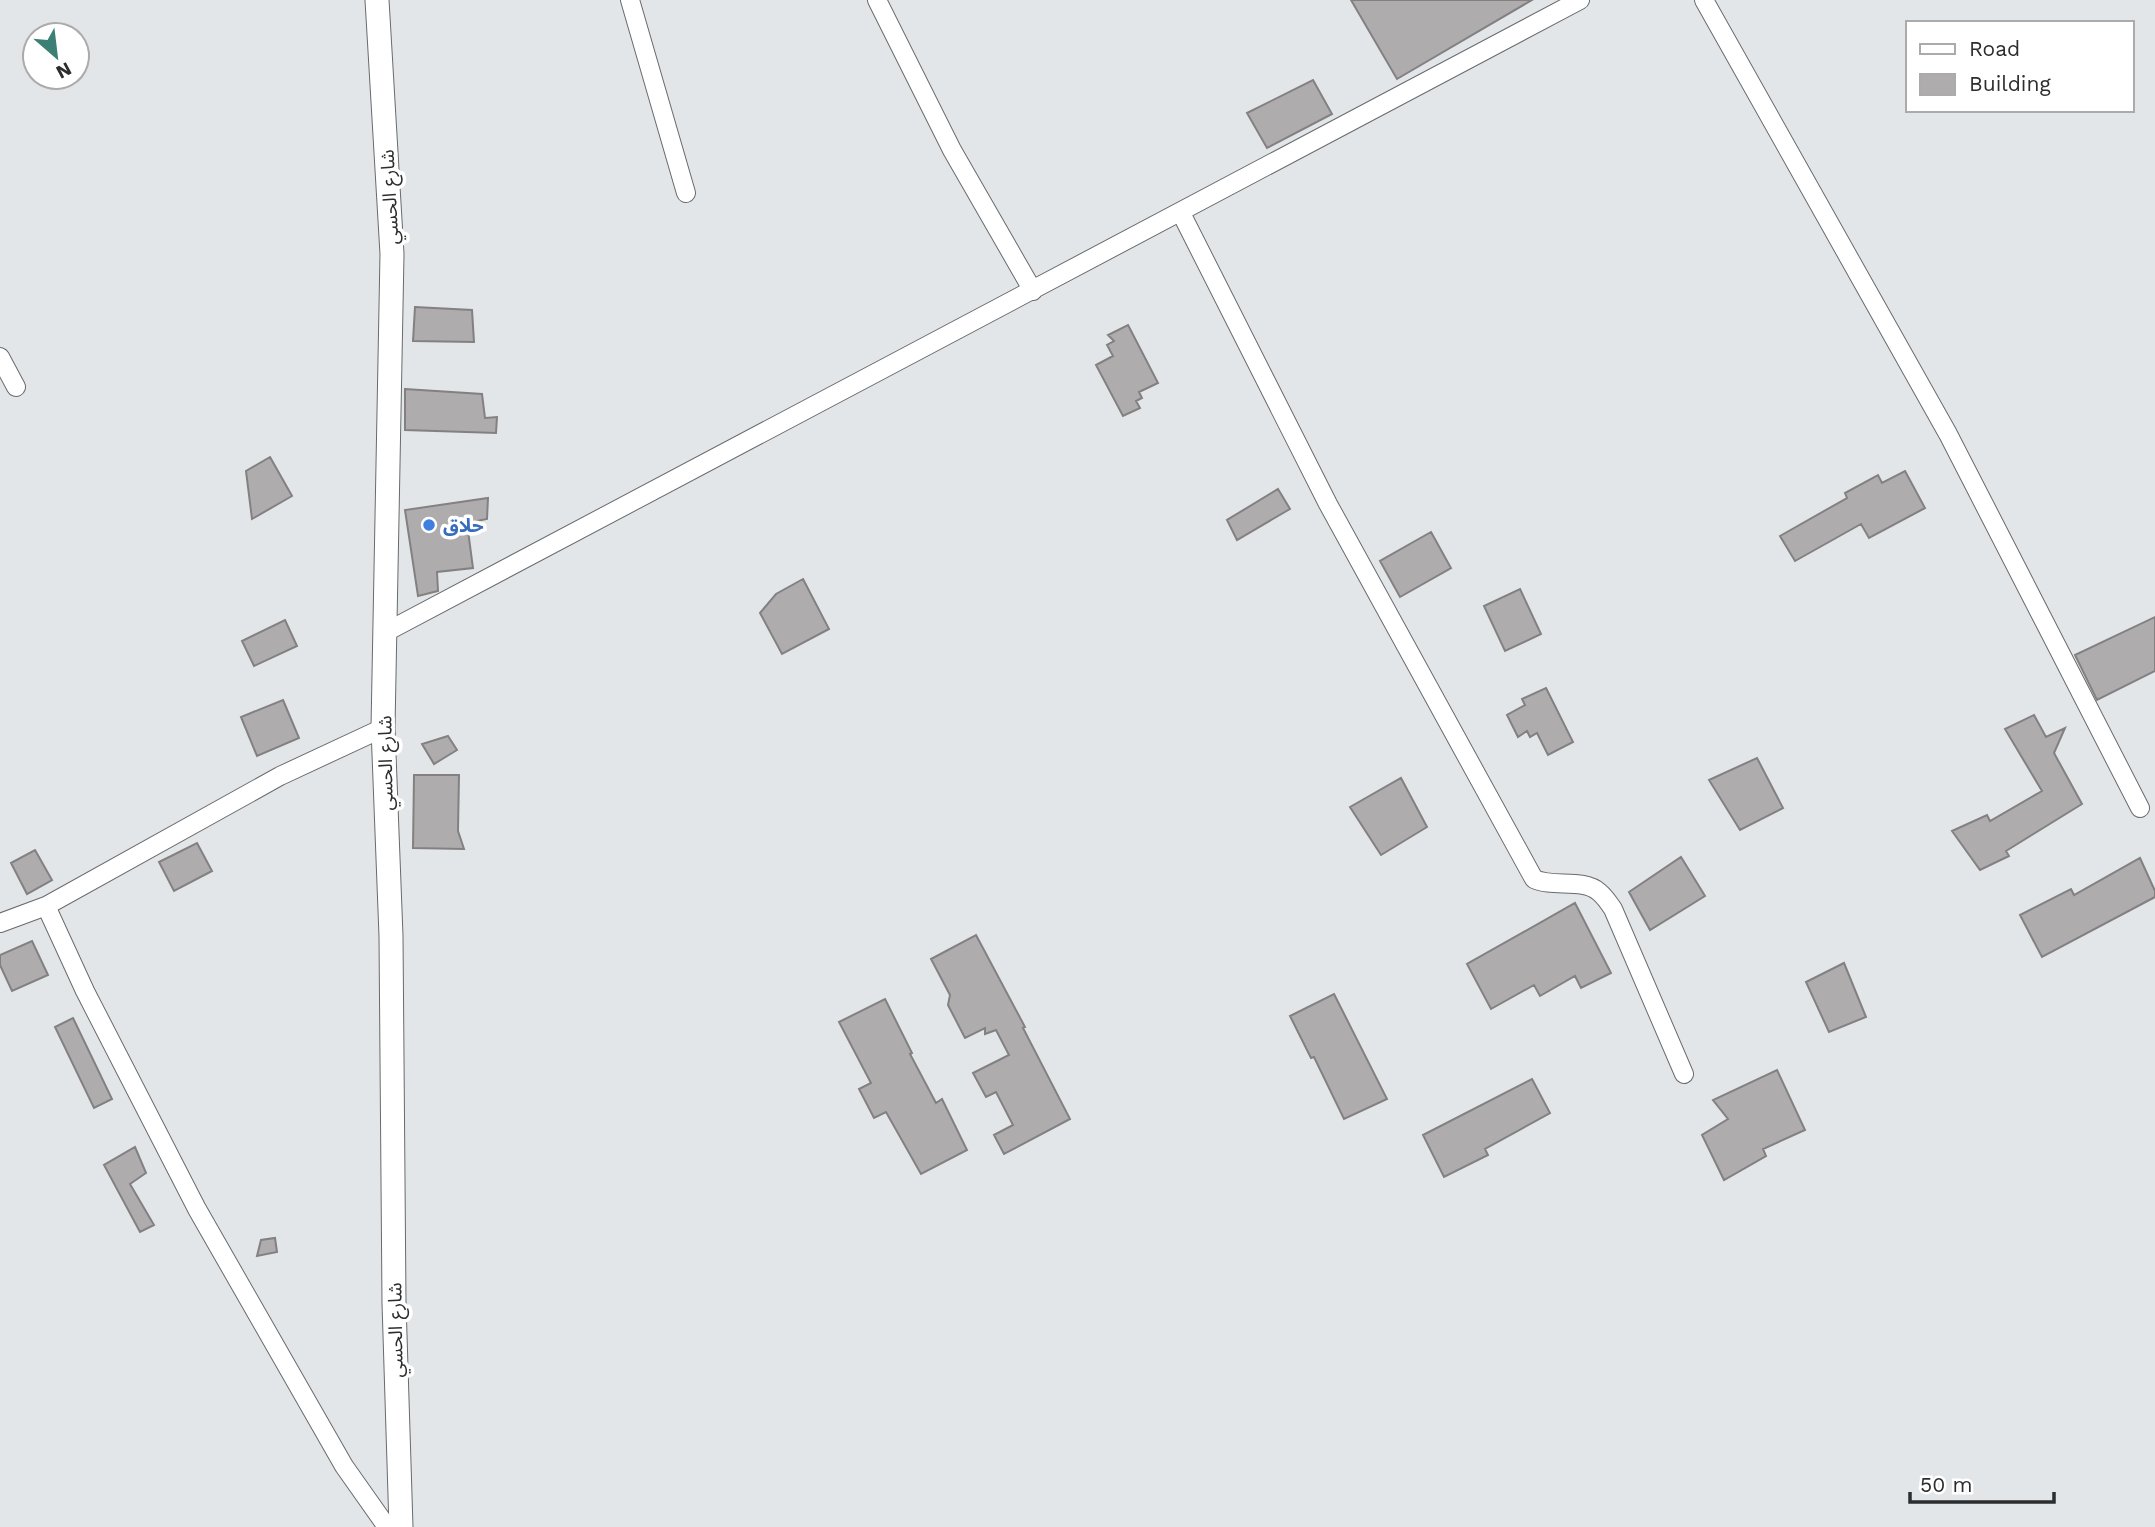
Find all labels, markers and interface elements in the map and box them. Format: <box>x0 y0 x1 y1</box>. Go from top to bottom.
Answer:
north arrow <box>21 21 91 91</box>
legend <box>1906 21 2134 112</box>
text: Road <box>1969 36 2020 61</box>
text: N <box>52 57 75 84</box>
text: Building <box>1969 71 2051 96</box>
street label: شارع الحسي <box>376 149 407 245</box>
place label: حلاق <box>443 514 484 537</box>
marker: حلاق <box>421 517 437 533</box>
street label: شارع الحسي <box>373 715 401 811</box>
street label: شارع الحسي <box>383 1282 411 1378</box>
scale bar <box>1910 1460 2054 1504</box>
text: 50 m <box>1920 1472 1972 1497</box>

